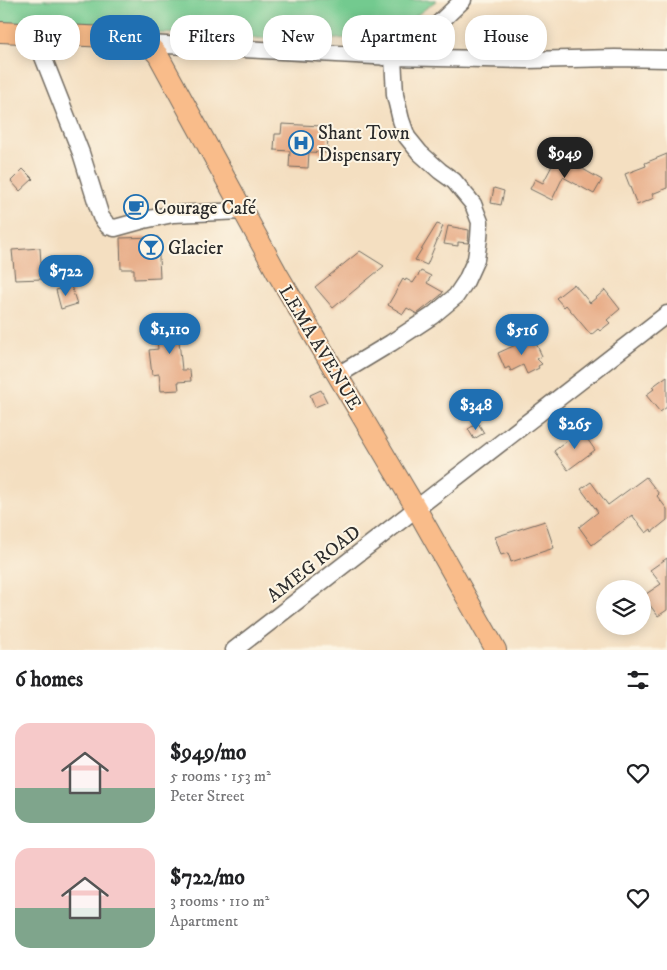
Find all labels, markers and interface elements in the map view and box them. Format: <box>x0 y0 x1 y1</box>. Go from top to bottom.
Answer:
chip: Buy <box>15 15 80 60</box>
chip: Rent <box>90 15 160 60</box>
chip: Filters <box>170 15 253 60</box>
chip: New <box>263 15 332 60</box>
chip: Apartment <box>342 15 455 60</box>
chip: House <box>465 15 547 60</box>
place label: Shant Town Dispensary <box>318 122 410 167</box>
hospital icon: Shant Town Dispensary <box>288 130 314 156</box>
pin: $949 <box>535 136 595 179</box>
text: $949 <box>548 143 582 163</box>
cafe icon: Courage Café <box>123 194 149 220</box>
place label: Courage Café <box>154 197 256 220</box>
bar icon: Glacier <box>138 234 164 260</box>
place label: Glacier <box>168 237 223 260</box>
pin: $722 <box>36 254 96 297</box>
text: $722 <box>50 261 82 281</box>
street label: LEMA AVENUE <box>273 281 366 414</box>
pin: $1,110 <box>129 312 211 355</box>
pin: $516 <box>492 314 552 356</box>
text: $1,110 <box>150 319 190 339</box>
text: $516 <box>507 320 537 340</box>
pin: $348 <box>446 388 506 431</box>
text: $348 <box>460 395 492 415</box>
pin: $265 <box>545 408 605 450</box>
text: $265 <box>559 414 591 434</box>
street label: AMEG ROAD <box>263 521 365 608</box>
map controls <box>596 580 651 635</box>
button: layers <box>596 580 651 635</box>
icon: filters <box>624 666 652 694</box>
text: 6 homes <box>15 667 83 693</box>
text: $949/mo <box>170 740 246 766</box>
icon: home <box>55 743 115 803</box>
icon: heart <box>624 759 652 787</box>
text: 5 rooms · 153 m² <box>170 766 271 786</box>
text: Peter Street <box>170 786 245 806</box>
text: $722/mo <box>170 865 245 891</box>
icon: home <box>55 868 115 928</box>
icon: heart <box>624 884 652 912</box>
text: 3 rooms · 110 m² <box>170 891 269 911</box>
text: Apartment <box>170 911 238 931</box>

